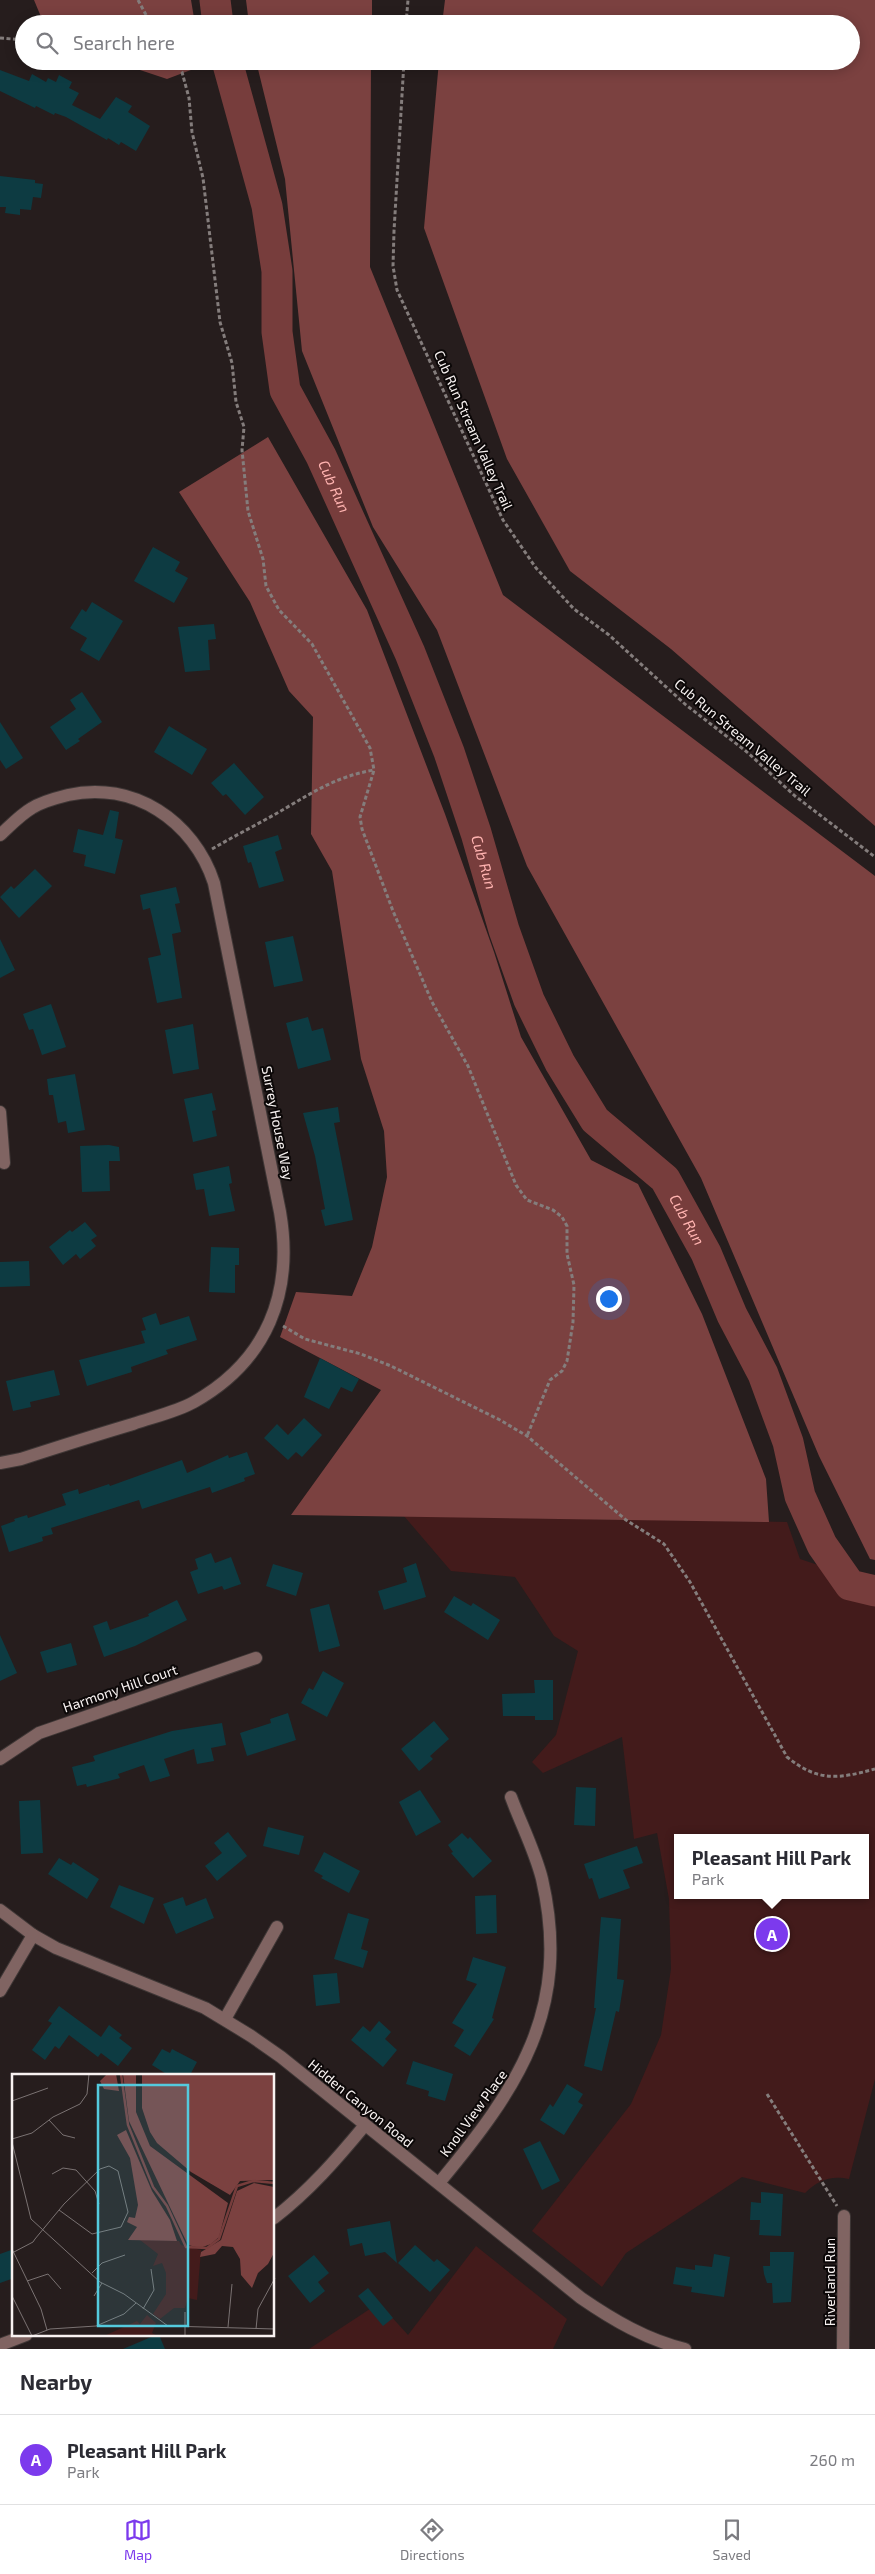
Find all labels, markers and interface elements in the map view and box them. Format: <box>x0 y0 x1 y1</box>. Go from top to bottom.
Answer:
search box <box>15 15 860 70</box>
icon: search <box>33 29 61 57</box>
text: Search here <box>73 31 175 54</box>
street label: Cub Run Stream Valley Trail <box>431 348 517 513</box>
water label: Cub Run <box>315 457 354 515</box>
street label: Cub Run Stream Valley Trail <box>671 675 815 800</box>
water label: Cub Run <box>468 833 501 891</box>
street label: Surrey House Way <box>259 1065 297 1182</box>
water label: Cub Run <box>666 1191 709 1248</box>
your location <box>596 1286 622 1312</box>
street label: Harmony Hill Court <box>61 1660 179 1716</box>
popup <box>674 1834 869 1899</box>
text: Pleasant Hill Park <box>692 1846 851 1869</box>
text: Park <box>692 1869 724 1888</box>
pin: A <box>756 1915 788 1953</box>
street label: Hidden Canyon Road <box>305 2055 417 2151</box>
street label: Knoll View Place <box>436 2066 510 2160</box>
inset map <box>12 2074 275 2336</box>
street label: Riverland Run <box>821 2238 838 2326</box>
text: Nearby <box>20 2369 92 2394</box>
text: Pleasant Hill Park <box>67 2439 227 2462</box>
text: A <box>31 2450 41 2469</box>
text: 260 m <box>810 2450 855 2469</box>
text: Park <box>67 2462 100 2481</box>
tab: Map <box>124 2516 152 2563</box>
tab: Directions <box>400 2516 465 2563</box>
tab: Saved <box>713 2516 751 2563</box>

